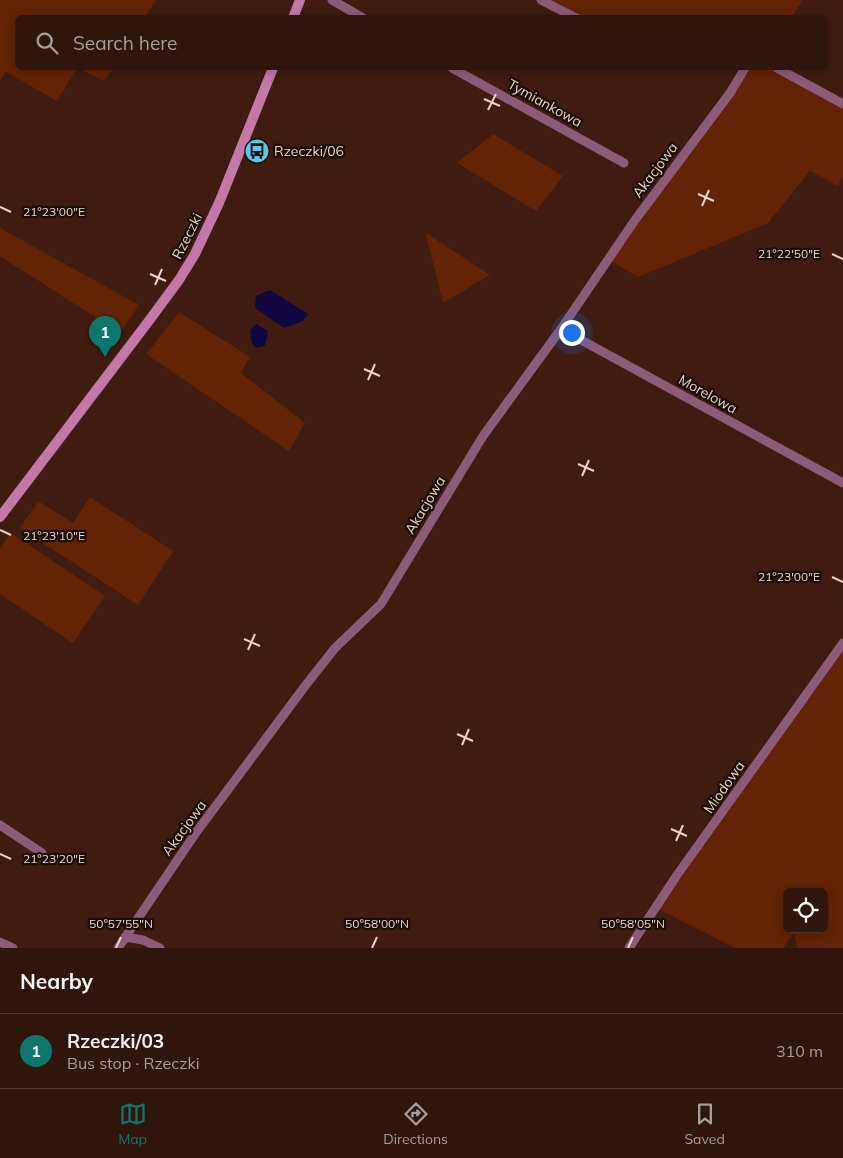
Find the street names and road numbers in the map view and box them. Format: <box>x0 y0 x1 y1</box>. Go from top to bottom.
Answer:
street label: Tymiankowa <box>505 75 585 131</box>
street label: Akacjowa <box>628 139 682 201</box>
street label: Rzeczki <box>168 210 206 262</box>
street label: Morelowa <box>676 371 740 417</box>
street label: Akacjowa <box>401 473 449 537</box>
street label: Miodowa <box>699 757 749 817</box>
street label: Akacjowa <box>158 797 210 859</box>

